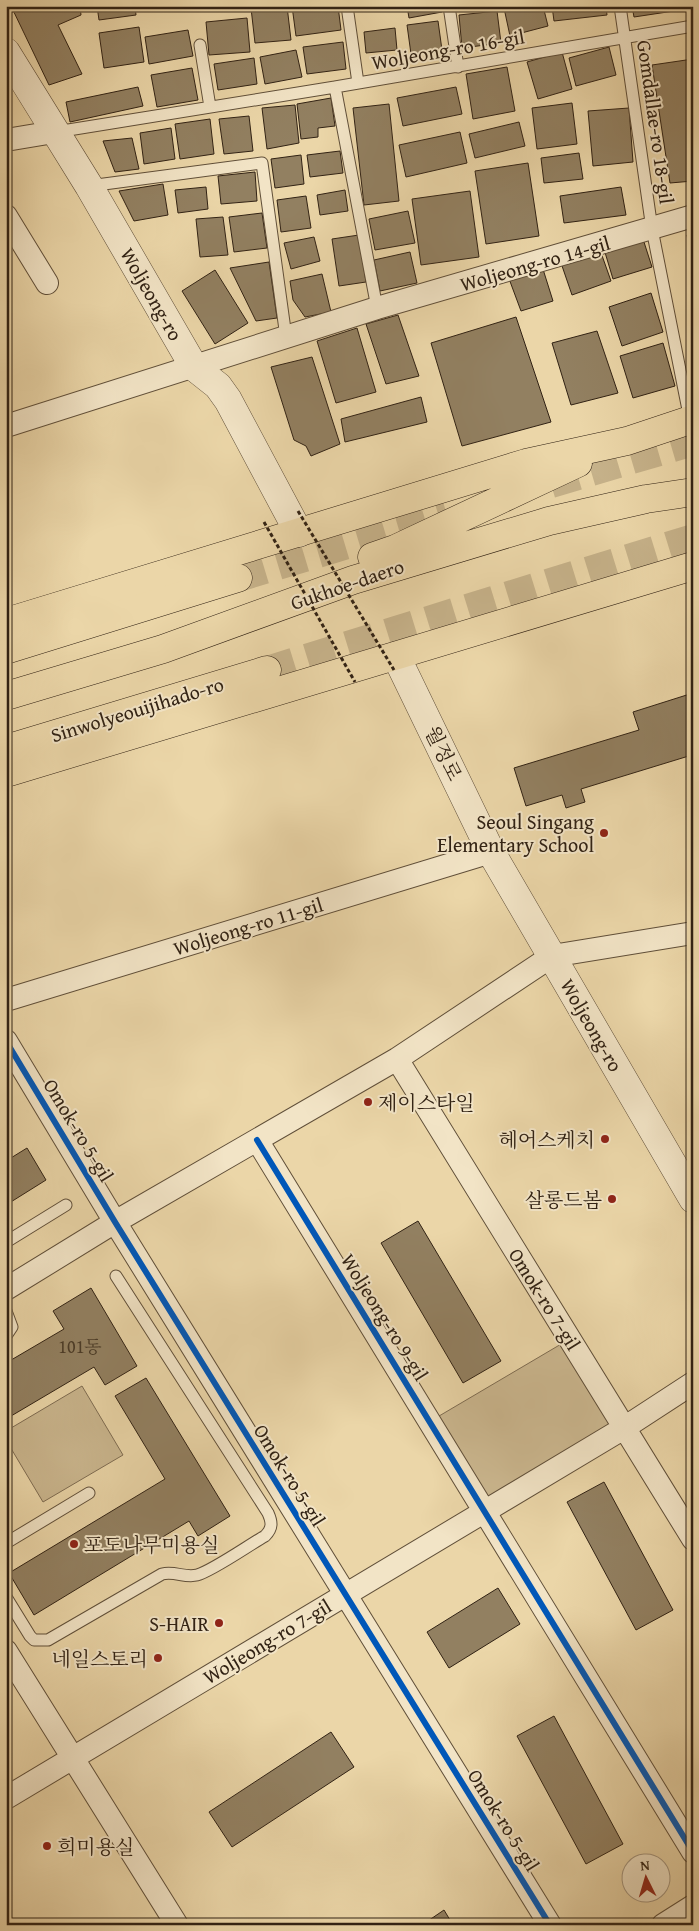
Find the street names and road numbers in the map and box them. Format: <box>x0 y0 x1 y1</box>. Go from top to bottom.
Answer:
street label: Woljeong-ro 16-gil <box>369 21 527 77</box>
street label: Gomdallae-ro 18-gil <box>630 38 682 206</box>
street label: Woljeong-ro 14-gil <box>457 228 614 298</box>
street label: Woljeong-ro <box>114 242 190 346</box>
street label: Gukhoe-daero <box>286 551 408 617</box>
street label: Sinwolyeouijihado-ro <box>47 669 227 749</box>
street label: 월정로 <box>418 721 470 785</box>
street label: Woljeong-ro 11-gil <box>170 889 327 963</box>
street label: Woljeong-ro <box>554 973 630 1077</box>
street label: Omok-ro 5-gil <box>37 1073 121 1187</box>
street label: Omok-ro 7-gil <box>502 1242 588 1356</box>
street label: Woljeong-ro 9-gil <box>334 1248 436 1387</box>
street label: Omok-ro 5-gil <box>247 1418 333 1532</box>
street label: Woljeong-ro 7-gil <box>197 1591 337 1691</box>
street label: Omok-ro 5-gil <box>461 1763 547 1877</box>

